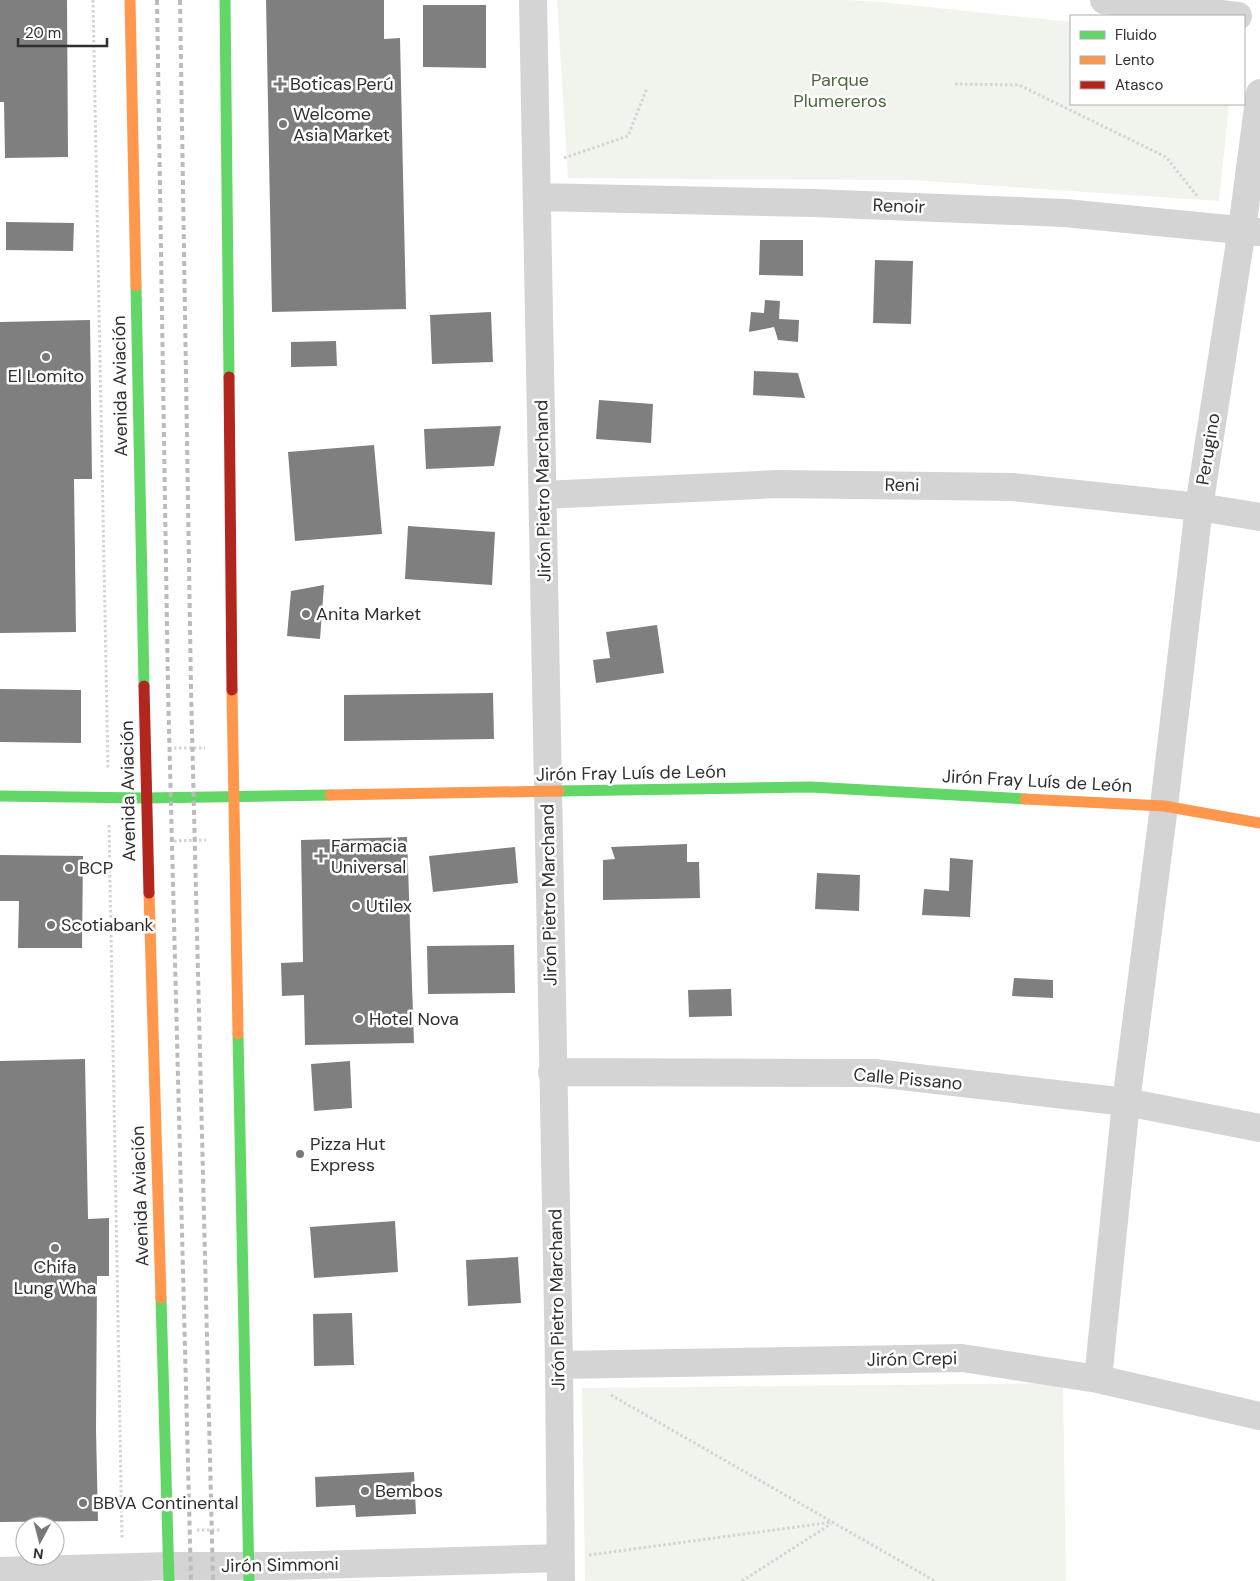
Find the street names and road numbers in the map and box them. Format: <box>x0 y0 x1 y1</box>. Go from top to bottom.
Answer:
street label: Renoir <box>872 193 926 219</box>
street label: Avenida Aviación <box>107 315 133 457</box>
street label: Jirón Pietro Marchand <box>529 400 557 582</box>
street label: Perugino <box>1190 411 1226 487</box>
street label: Reni <box>884 473 920 497</box>
street label: Avenida Aviación <box>115 720 141 862</box>
street label: Jirón Fray Luís de León <box>536 759 726 787</box>
street label: Jirón Fray Luís de León <box>941 764 1133 798</box>
street label: Jirón Pietro Marchand <box>535 804 563 986</box>
street label: Calle Pissano <box>852 1062 964 1096</box>
street label: Avenida Aviación <box>126 1125 154 1267</box>
street label: Jirón Pietro Marchand <box>543 1209 571 1391</box>
street label: Jirón Crepi <box>867 1346 957 1372</box>
street label: Jirón Simmoni <box>221 1552 339 1578</box>

